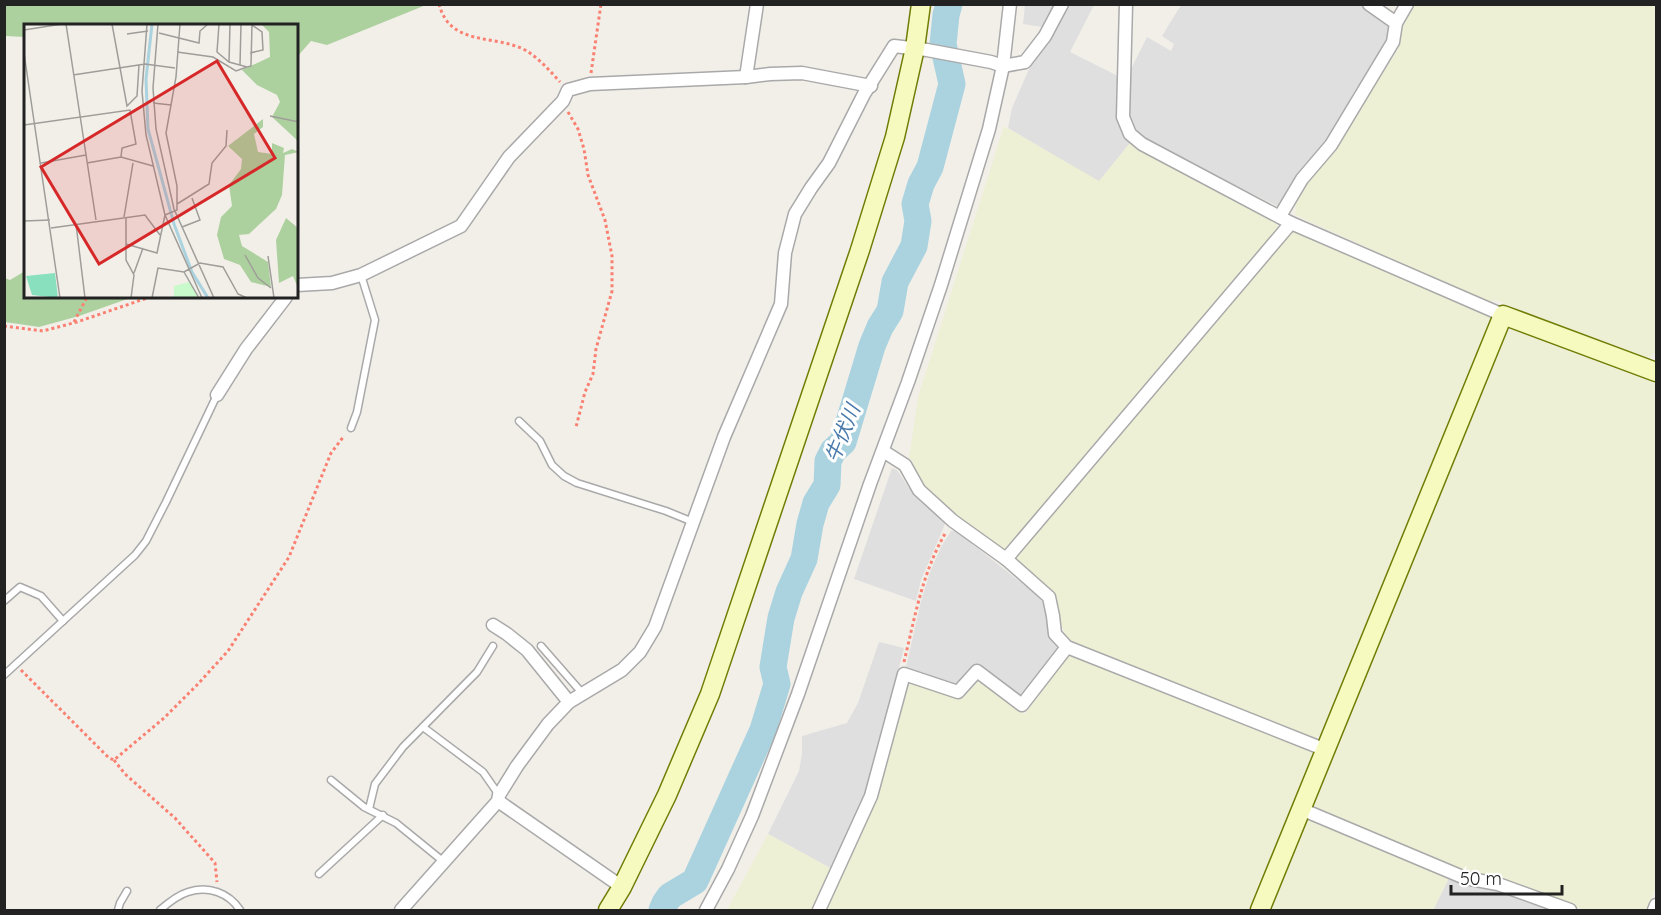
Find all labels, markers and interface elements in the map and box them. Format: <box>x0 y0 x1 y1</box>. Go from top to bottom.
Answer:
inset map <box>24 24 298 298</box>
water label: 牛伏川 <box>819 399 866 465</box>
scale bar <box>1451 858 1562 896</box>
text: 50 m <box>1460 867 1502 890</box>

